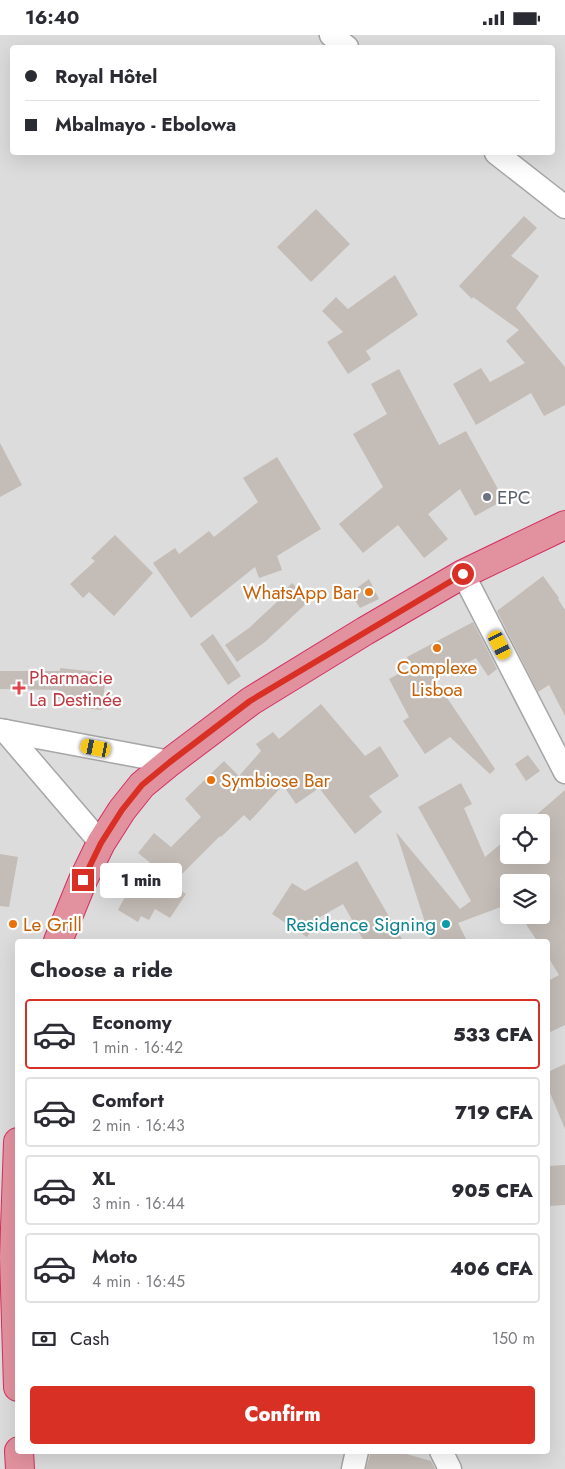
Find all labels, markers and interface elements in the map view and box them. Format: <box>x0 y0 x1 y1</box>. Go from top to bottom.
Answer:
text: 16:40 <box>25 4 79 31</box>
text: Royal Hôtel <box>55 63 157 90</box>
text: Mbalmayo - Ebolowa <box>55 111 236 138</box>
place label: EPC <box>497 484 531 511</box>
marker: EPC <box>481 491 493 503</box>
route start <box>452 563 474 585</box>
place label: WhatsApp Bar <box>243 579 359 606</box>
marker: WhatsApp Bar <box>363 586 375 598</box>
car <box>486 628 513 662</box>
marker: Complexe Lisboa <box>431 642 443 654</box>
place label: Complexe Lisboa <box>397 654 477 703</box>
place label: Pharmacie La Destinée <box>29 664 122 713</box>
marker: Pharmacie La Destinée <box>13 682 25 694</box>
car <box>79 738 112 758</box>
place label: Symbiose Bar <box>221 767 331 794</box>
marker: Symbiose Bar <box>205 774 217 786</box>
map controls <box>500 814 550 924</box>
button: locate <box>500 814 550 864</box>
callout: 1 min <box>100 863 183 897</box>
route end <box>72 869 94 891</box>
text: 1 min <box>121 869 161 892</box>
button: layers <box>500 874 550 924</box>
place label: Le Grill <box>23 911 82 938</box>
place label: Residence Signing <box>286 911 436 938</box>
marker: Le Grill <box>7 918 19 930</box>
marker: Residence Signing <box>440 918 452 930</box>
text: Choose a ride <box>30 953 173 985</box>
text: Economy <box>92 1009 172 1036</box>
icon: car <box>32 1012 77 1057</box>
text: 533 CFA <box>453 1021 533 1048</box>
text: 1 min · 16:42 <box>92 1036 183 1059</box>
text: Comfort <box>92 1087 164 1114</box>
icon: car <box>32 1090 77 1135</box>
text: 719 CFA <box>455 1099 533 1126</box>
text: 2 min · 16:43 <box>92 1114 185 1137</box>
text: XL <box>92 1165 115 1192</box>
icon: car <box>32 1168 77 1213</box>
text: 905 CFA <box>451 1177 533 1204</box>
text: 3 min · 16:44 <box>92 1192 185 1215</box>
text: Moto <box>92 1243 137 1270</box>
icon: car <box>32 1246 77 1291</box>
text: 406 CFA <box>450 1255 533 1282</box>
text: 4 min · 16:45 <box>92 1270 185 1293</box>
icon: cash <box>30 1325 58 1353</box>
text: Cash <box>70 1325 110 1352</box>
text: 150 m <box>492 1327 535 1350</box>
button: Confirm <box>30 1386 535 1444</box>

